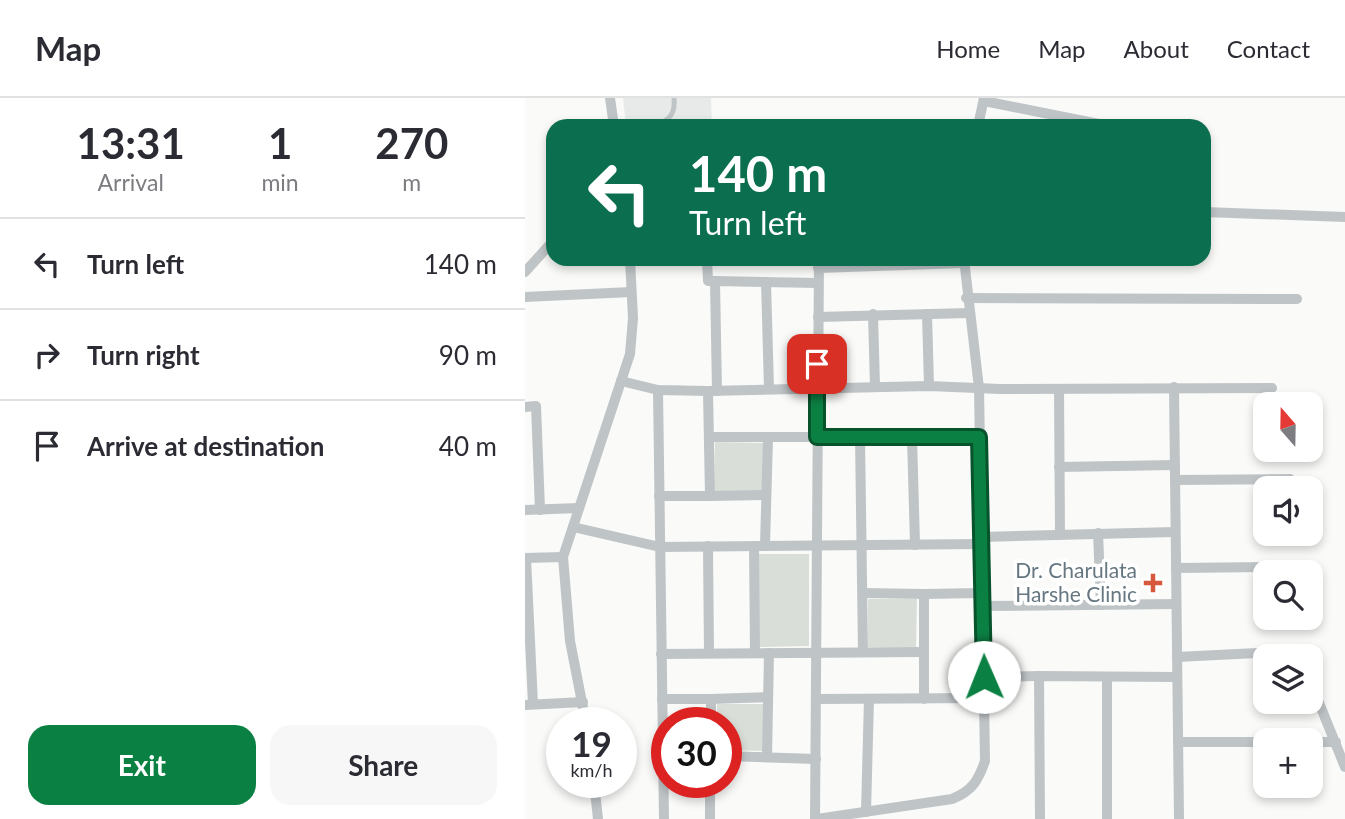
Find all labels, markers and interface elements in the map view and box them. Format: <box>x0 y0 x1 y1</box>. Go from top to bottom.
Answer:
text: Map <box>35 28 101 68</box>
text: Home <box>936 34 1000 63</box>
text: Map <box>1038 34 1086 63</box>
text: About <box>1124 34 1189 63</box>
text: Contact <box>1227 34 1310 63</box>
text: 13:31 <box>77 118 185 168</box>
text: 1 <box>268 118 292 168</box>
text: 270 <box>375 118 448 168</box>
text: 140 m <box>689 144 827 202</box>
icon: left <box>574 147 665 238</box>
text: Arrival <box>98 168 164 196</box>
text: min <box>261 168 299 196</box>
text: m <box>402 168 421 196</box>
text: Turn left <box>689 203 806 242</box>
icon: left <box>28 245 66 283</box>
text: Turn left <box>87 248 184 280</box>
text: 140 m <box>424 248 497 280</box>
pin <box>787 334 847 394</box>
icon: right <box>28 336 66 374</box>
text: Turn right <box>87 339 200 371</box>
text: 90 m <box>439 339 497 371</box>
icon: arrive <box>798 345 836 383</box>
north arrow <box>1253 392 1323 462</box>
map controls <box>1253 392 1323 798</box>
icon: arrive <box>28 427 66 465</box>
text: Arrive at destination <box>87 430 324 462</box>
text: 40 m <box>439 430 497 462</box>
button: sound <box>1253 476 1323 546</box>
place label: Dr. Charulata Harshe Clinic <box>1015 557 1137 606</box>
button: search <box>1253 560 1323 630</box>
marker: Dr. Charulata Harshe Clinic <box>1143 573 1163 593</box>
position arrow <box>947 640 1021 714</box>
button: layers <box>1253 644 1323 714</box>
speed limit sign: 30 <box>651 707 742 798</box>
text: 19 <box>571 722 612 764</box>
button: Exit <box>28 725 256 805</box>
button: Share <box>270 725 497 805</box>
button: + <box>1253 728 1323 798</box>
text: km/h <box>570 759 613 781</box>

